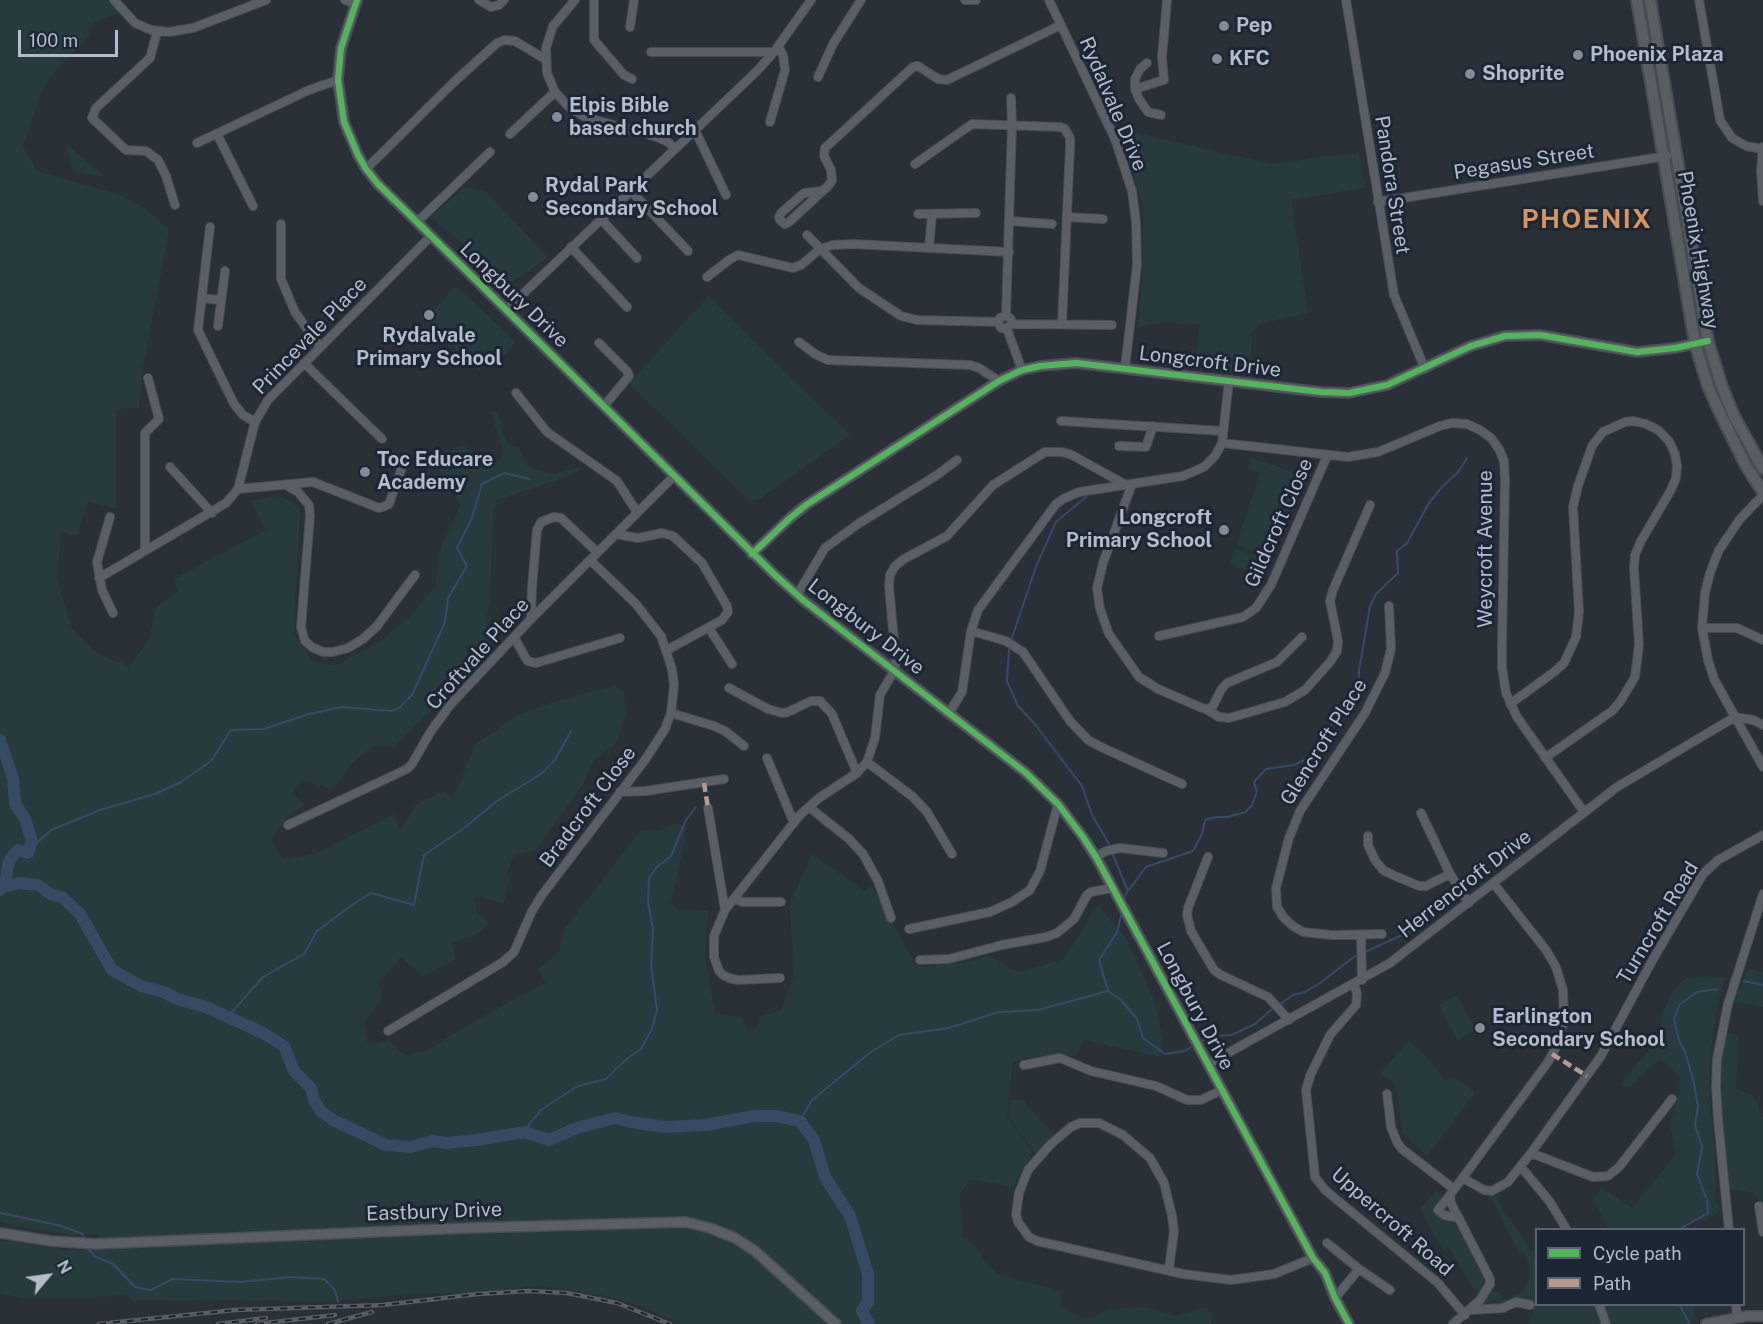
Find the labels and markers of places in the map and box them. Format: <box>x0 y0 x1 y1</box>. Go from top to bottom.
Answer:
place label: Pep <box>1236 14 1272 38</box>
marker: Pep <box>1217 19 1231 33</box>
place label: Phoenix Plaza <box>1590 43 1724 67</box>
place label: KFC <box>1229 47 1270 71</box>
marker: Phoenix Plaza <box>1571 48 1585 62</box>
marker: KFC <box>1210 52 1224 66</box>
place label: Shoprite <box>1482 62 1564 86</box>
marker: Shoprite <box>1463 67 1477 81</box>
place label: Elpis Bible based church <box>569 94 697 141</box>
marker: Elpis Bible based church <box>550 110 564 124</box>
place label: Rydal Park Secondary School <box>545 174 718 221</box>
marker: Rydal Park Secondary School <box>526 190 540 204</box>
marker: Rydalvale Primary School <box>422 308 436 322</box>
place label: Rydalvale Primary School <box>356 324 502 371</box>
place label: Toc Educare Academy <box>377 448 493 495</box>
marker: Toc Educare Academy <box>358 465 372 479</box>
place label: Longcroft Primary School <box>1066 506 1212 553</box>
marker: Longcroft Primary School <box>1217 523 1231 537</box>
place label: Earlington Secondary School <box>1492 1005 1665 1052</box>
marker: Earlington Secondary School <box>1473 1021 1487 1035</box>

